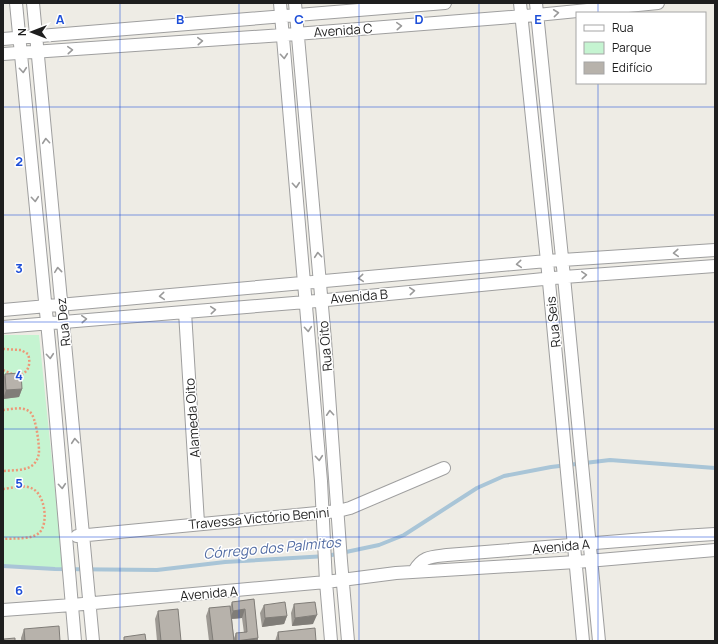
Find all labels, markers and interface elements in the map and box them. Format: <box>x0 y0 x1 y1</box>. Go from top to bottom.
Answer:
one-way arrow <box>553 9 559 18</box>
text: A <box>56 10 65 28</box>
text: B <box>176 10 184 28</box>
text: C <box>294 10 304 28</box>
text: D <box>414 10 424 28</box>
text: E <box>534 10 542 28</box>
north arrow <box>12 12 52 52</box>
legend <box>576 12 706 84</box>
street label: Avenida C <box>313 19 373 41</box>
text: Rua <box>612 19 633 36</box>
one-way arrow <box>396 21 402 30</box>
text: N <box>14 28 29 36</box>
one-way arrow <box>197 36 203 45</box>
text: Parque <box>612 39 651 56</box>
one-way arrow <box>67 45 73 54</box>
one-way arrow <box>280 53 289 59</box>
text: Edifício <box>612 59 652 76</box>
one-way arrow <box>18 67 27 73</box>
one-way arrow <box>42 138 51 144</box>
text: 2 <box>15 152 23 170</box>
one-way arrow <box>291 182 300 188</box>
one-way arrow <box>31 196 40 202</box>
one-way arrow <box>673 248 679 257</box>
one-way arrow <box>313 252 322 258</box>
text: 3 <box>15 259 23 277</box>
one-way arrow <box>515 259 522 268</box>
one-way arrow <box>54 267 63 273</box>
one-way arrow <box>581 271 587 280</box>
one-way arrow <box>358 274 364 283</box>
street label: Avenida B <box>329 285 389 307</box>
one-way arrow <box>409 287 415 296</box>
one-way arrow <box>159 291 165 300</box>
street label: Rua Seis <box>541 295 565 348</box>
street label: Rua Dez <box>51 297 75 347</box>
one-way arrow <box>210 305 216 314</box>
one-way arrow <box>81 315 87 324</box>
street label: Rua Oito <box>314 320 336 372</box>
one-way arrow <box>304 326 313 332</box>
one-way arrow <box>46 353 55 359</box>
text: 4 <box>15 366 23 384</box>
street label: Alameda Oito <box>180 377 204 458</box>
one-way arrow <box>326 410 335 416</box>
one-way arrow <box>71 438 80 444</box>
one-way arrow <box>315 455 324 461</box>
text: 5 <box>15 474 23 492</box>
one-way arrow <box>57 483 66 489</box>
street label: Travessa Victório Benini <box>188 503 330 533</box>
water label: Córrego dos Palmitos <box>203 532 343 563</box>
street label: Avenida A <box>531 535 591 557</box>
text: 6 <box>15 581 23 599</box>
street label: Avenida A <box>179 582 239 604</box>

